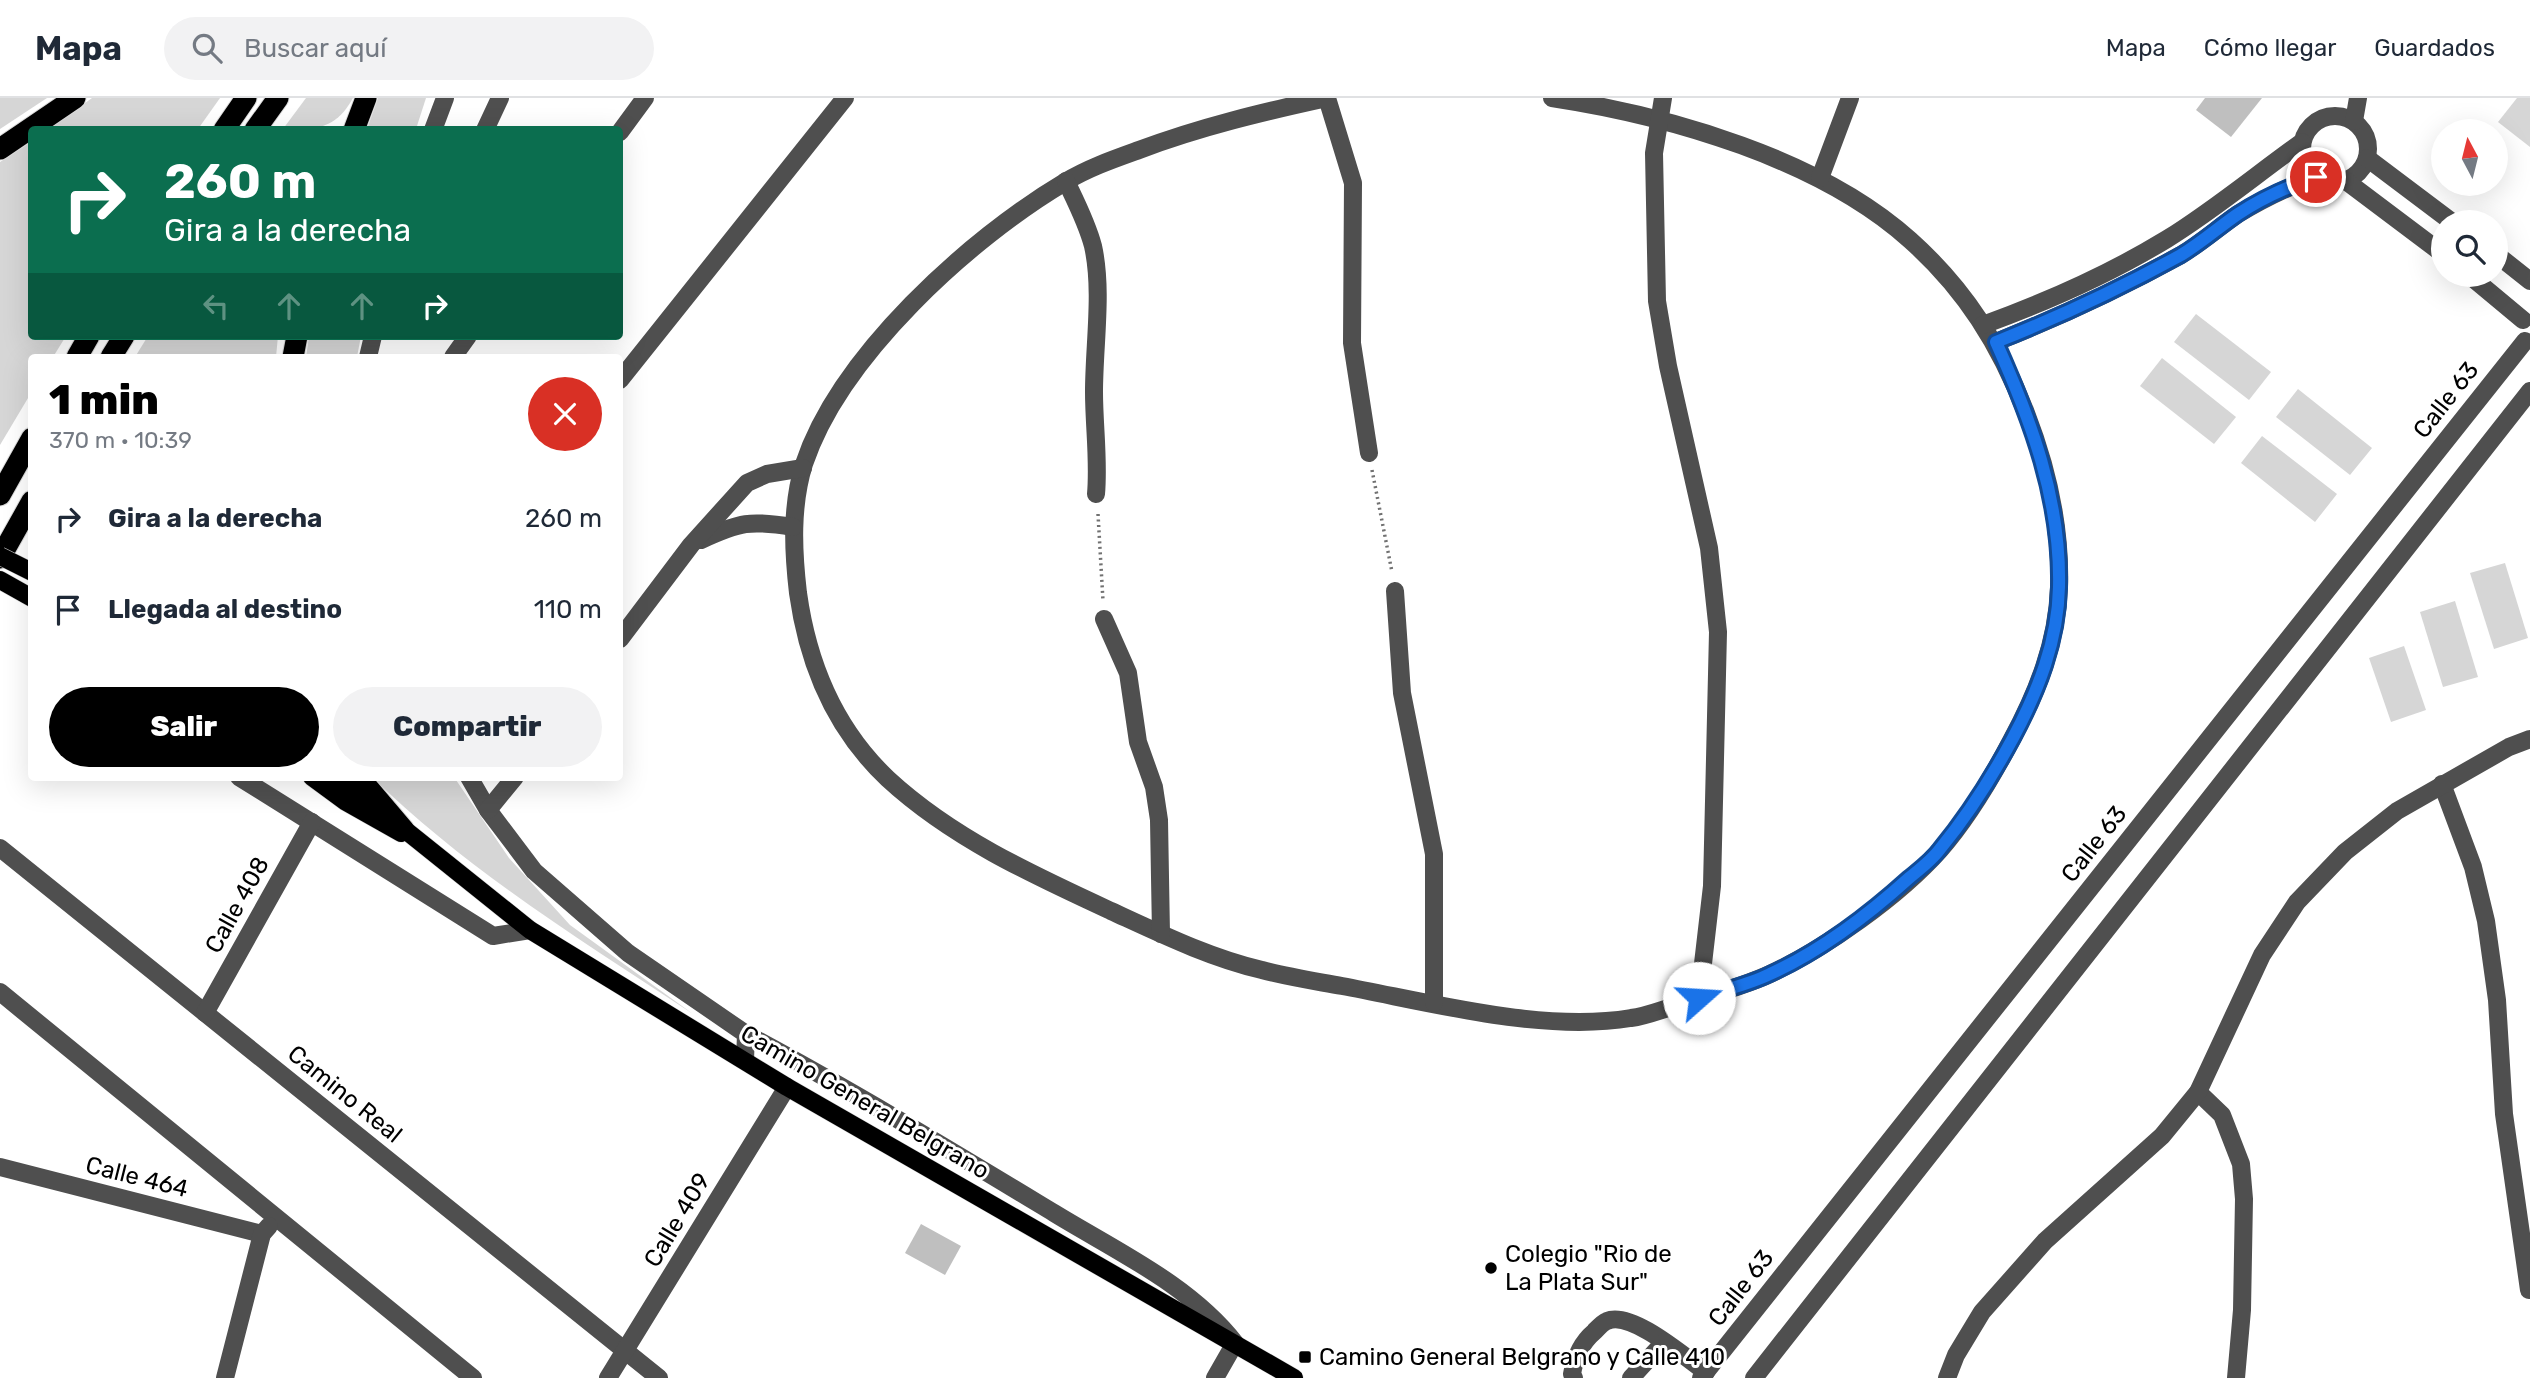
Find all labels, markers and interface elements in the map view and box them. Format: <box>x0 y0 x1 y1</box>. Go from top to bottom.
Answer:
search box <box>164 17 654 80</box>
text: Mapa <box>35 29 122 68</box>
icon: search <box>188 29 226 67</box>
text: Buscar aquí <box>244 33 387 64</box>
text: Mapa <box>2106 34 2166 62</box>
text: Cómo llegar <box>2204 34 2336 62</box>
text: Guardados <box>2374 34 2495 62</box>
north arrow <box>2431 119 2508 196</box>
map controls <box>2431 119 2508 287</box>
pin <box>2286 147 2346 207</box>
text: 260 m <box>164 152 316 210</box>
icon: right <box>49 154 140 245</box>
icon: arrive <box>2297 158 2335 196</box>
button: search <box>2431 210 2508 287</box>
text: Gira a la derecha <box>164 211 411 249</box>
icon: left <box>197 287 235 325</box>
icon: ahead <box>270 287 308 325</box>
icon: ahead <box>343 287 381 325</box>
icon: right <box>416 287 454 325</box>
street label: Calle 63 <box>2408 356 2484 444</box>
text: 1 min <box>49 375 159 425</box>
button: close <box>528 377 602 451</box>
text: 370 m · 10:39 <box>49 426 192 454</box>
icon: right <box>49 500 87 538</box>
text: Gira a la derecha <box>108 503 322 534</box>
text: 260 m <box>525 503 602 534</box>
icon: arrive <box>49 591 87 629</box>
text: Llegada al destino <box>108 594 342 625</box>
text: 110 m <box>534 594 602 625</box>
button: Salir <box>49 687 319 767</box>
button: Compartir <box>333 687 602 767</box>
street label: Calle 63 <box>2056 800 2132 888</box>
street label: Calle 408 <box>199 852 275 958</box>
position arrow <box>1662 961 1736 1035</box>
street label: Camino General Belgrano <box>736 1019 994 1185</box>
street label: Camino Real <box>282 1039 408 1149</box>
street label: Calle 464 <box>83 1151 191 1203</box>
street label: Calle 409 <box>638 1168 716 1272</box>
place label: Colegio "Rio de La Plata Sur" <box>1505 1240 1672 1296</box>
street label: Calle 63 <box>1703 1244 1779 1332</box>
marker: Colegio "Rio de La Plata Sur" <box>1483 1260 1499 1276</box>
place label: Camino General Belgrano y Calle 410 <box>1319 1343 1725 1371</box>
marker: Camino General Belgrano y Calle 410 <box>1297 1349 1313 1365</box>

